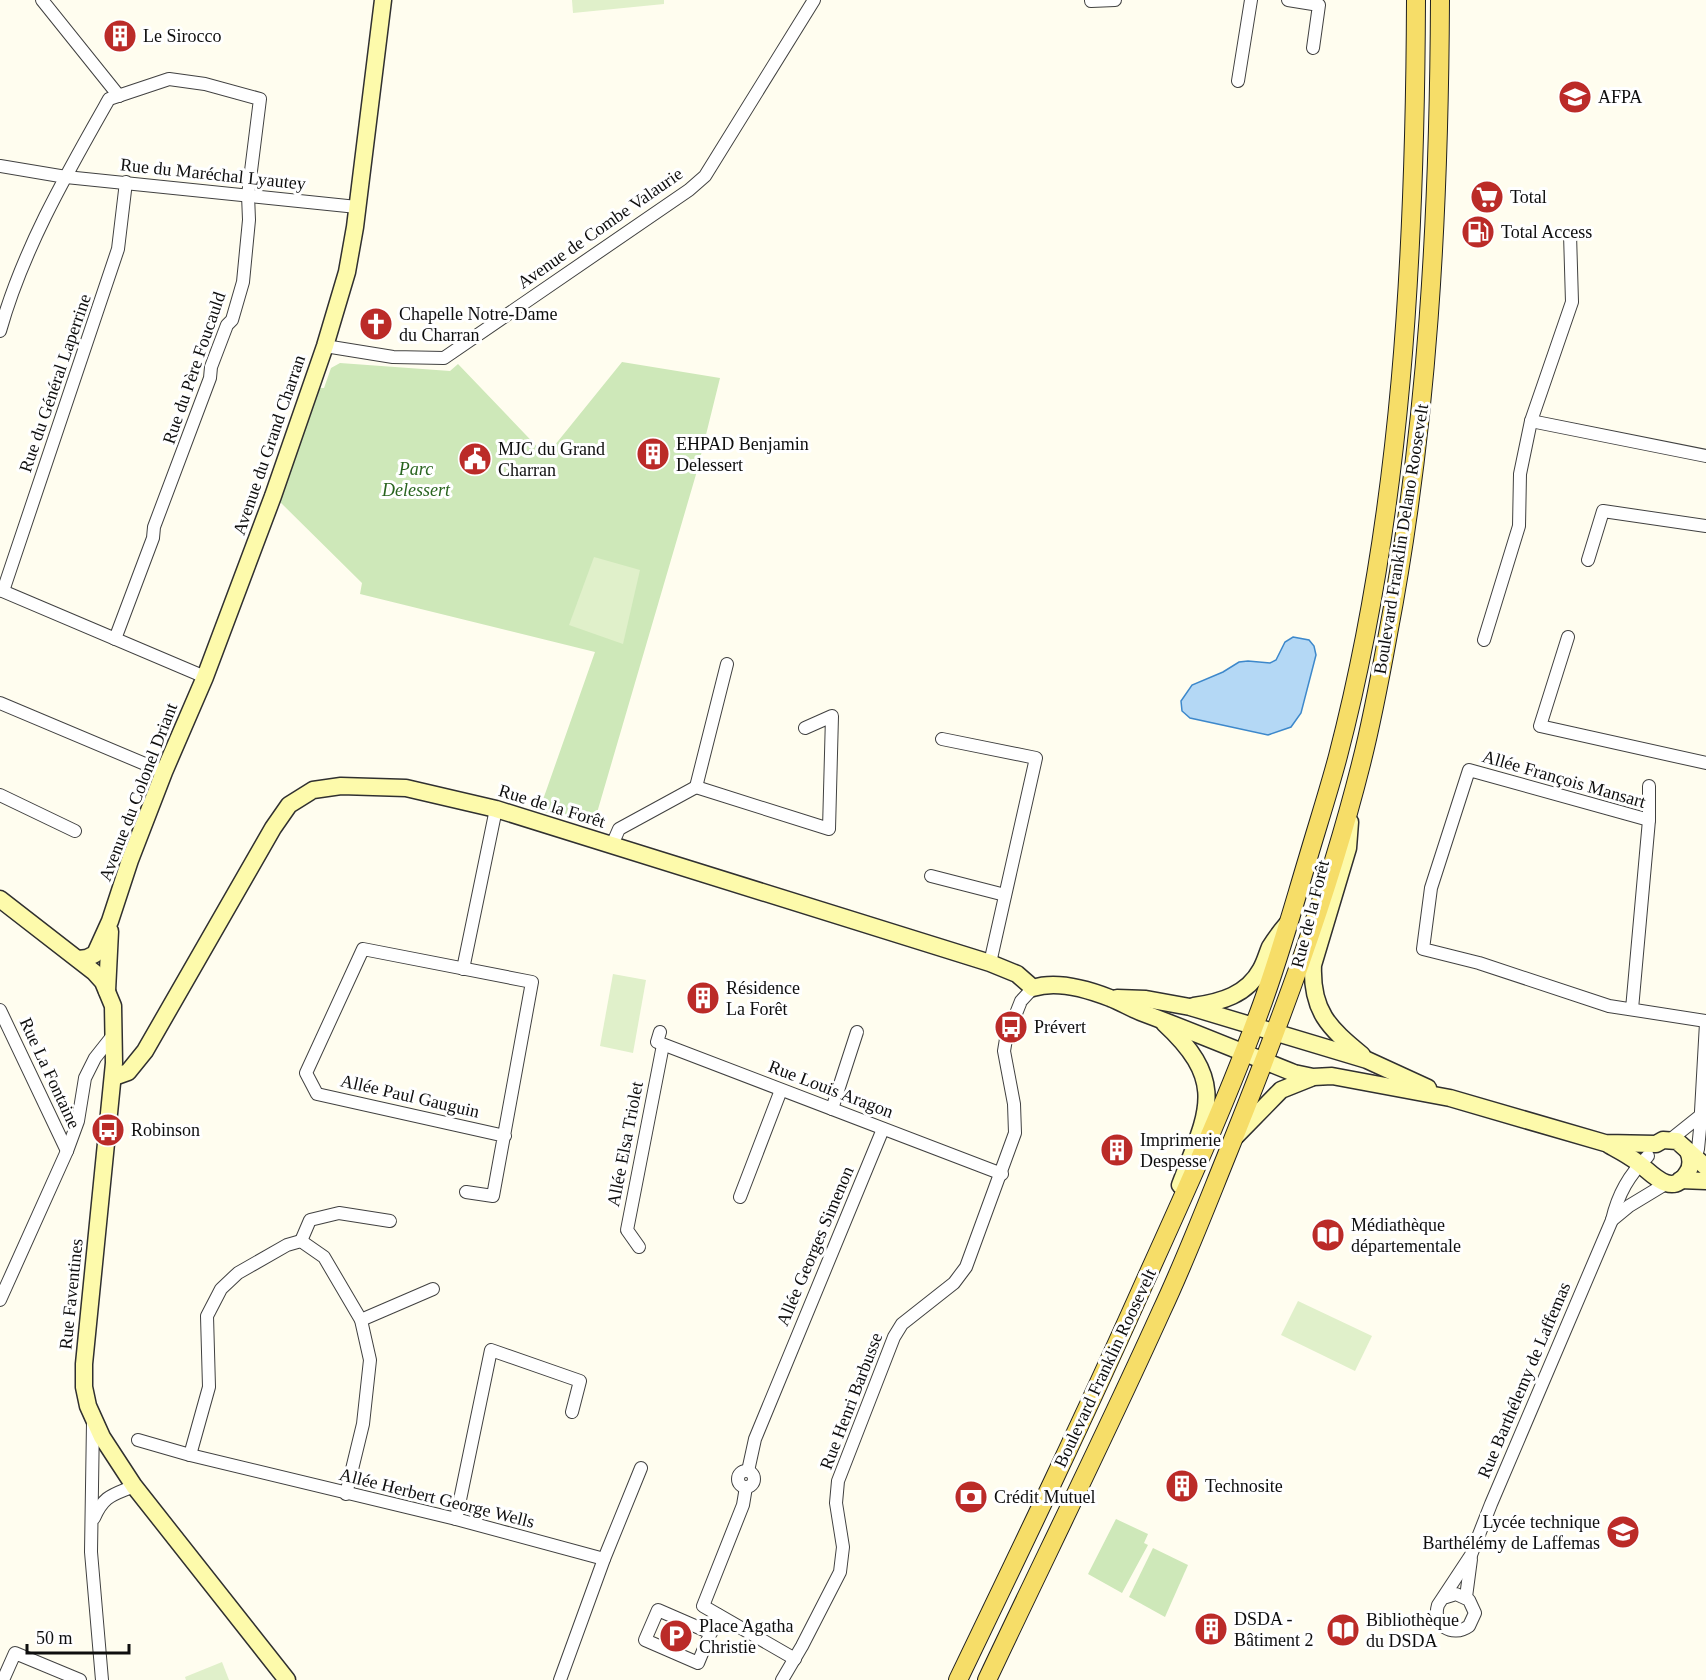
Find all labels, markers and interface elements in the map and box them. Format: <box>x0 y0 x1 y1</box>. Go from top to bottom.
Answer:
building icon: Le Sirocco <box>102 18 138 54</box>
place label: Le Sirocco <box>143 26 221 46</box>
school or university icon: AFPA <box>1557 79 1593 115</box>
place label: AFPA <box>1598 87 1642 107</box>
street label: Rue du Maréchal Lyautey <box>119 154 307 194</box>
street label: Avenue de Combe Valaurie <box>514 163 686 293</box>
supermarket icon: Total <box>1469 179 1505 215</box>
place label: Total <box>1510 187 1547 207</box>
fuel station icon: Total Access <box>1460 214 1496 250</box>
place label: Total Access <box>1501 222 1592 242</box>
street label: Rue du Père Foucauld <box>159 289 229 447</box>
street label: Rue du Général Laperrine <box>15 291 95 475</box>
place label: Chapelle Notre-Dame du Charran <box>399 304 557 345</box>
church icon: Chapelle Notre-Dame du Charran <box>358 306 394 342</box>
street label: Avenue du Grand Charran <box>229 352 309 538</box>
street label: Boulevard Franklin Delano Roosevelt <box>1370 402 1432 676</box>
place label: EHPAD Benjamin Delessert <box>676 434 809 475</box>
building icon: EHPAD Benjamin Delessert <box>635 436 671 472</box>
place label: MJC du Grand Charran <box>498 439 605 480</box>
public building icon: MJC du Grand Charran <box>457 441 493 477</box>
park label: Parc Delessert <box>381 459 451 500</box>
street label: Avenue du Colonel Driant <box>95 700 181 884</box>
street label: Allée François Mansart <box>1480 746 1648 812</box>
street label: Rue de la Forêt <box>496 780 608 832</box>
street label: Rue de la Forêt <box>1287 858 1333 970</box>
place label: Résidence La Forêt <box>726 978 800 1019</box>
building icon: Résidence La Forêt <box>685 980 721 1016</box>
bus stop icon: Prévert <box>993 1009 1029 1045</box>
street label: Rue La Fontaine <box>16 1014 84 1132</box>
place label: Prévert <box>1034 1017 1086 1037</box>
street label: Rue Louis Aragon <box>766 1056 896 1122</box>
street label: Allée Paul Gauguin <box>339 1070 481 1122</box>
street label: Allée Elsa Triolet <box>603 1080 647 1208</box>
bus stop icon: Robinson <box>90 1112 126 1148</box>
place label: Robinson <box>131 1120 200 1140</box>
place label: Imprimerie Despesse <box>1140 1130 1221 1171</box>
building icon: Imprimerie Despesse <box>1099 1132 1135 1168</box>
street label: Allée Georges Simenon <box>772 1163 858 1329</box>
place label: Médiathèque départementale <box>1351 1215 1461 1256</box>
library icon: Médiathèque départementale <box>1310 1217 1346 1253</box>
street label: Rue Faventines <box>55 1238 87 1350</box>
street label: Boulevard Franklin Roosevelt <box>1050 1265 1160 1471</box>
street label: Rue Barthélemy de Laffemas <box>1474 1279 1574 1481</box>
street label: Rue Henri Barbusse <box>816 1330 886 1472</box>
street label: Allée Herbert George Wells <box>337 1464 537 1532</box>
building icon: Technosite <box>1164 1468 1200 1504</box>
place label: Technosite <box>1205 1476 1283 1496</box>
bank icon: Crédit Mutuel <box>953 1479 989 1515</box>
place label: Crédit Mutuel <box>994 1487 1096 1507</box>
place label: Lycée technique Barthélémy de Laffemas <box>1422 1512 1600 1553</box>
school or university icon: Lycée technique Barthélémy de Laffemas <box>1605 1514 1641 1550</box>
place label: DSDA - Bâtiment 2 <box>1234 1609 1314 1650</box>
place label: Bibliothèque du DSDA <box>1366 1610 1459 1651</box>
building icon: DSDA - Bâtiment 2 <box>1193 1611 1229 1647</box>
library icon: Bibliothèque du DSDA <box>1325 1612 1361 1648</box>
place label: Place Agatha Christie <box>699 1616 793 1657</box>
scale bar <box>27 1617 129 1655</box>
parking icon: Place Agatha Christie <box>658 1618 694 1654</box>
text: 50 m <box>36 1628 73 1648</box>

